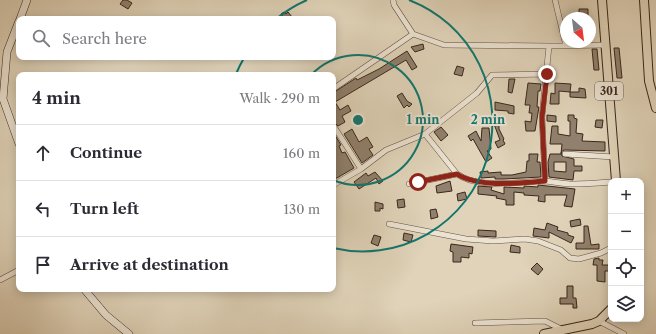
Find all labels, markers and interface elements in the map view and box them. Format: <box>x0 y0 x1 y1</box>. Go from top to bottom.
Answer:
north arrow <box>560 12 596 48</box>
search box <box>16 16 336 60</box>
icon: search <box>30 27 52 49</box>
text: Search here <box>62 29 147 48</box>
route end <box>538 65 556 83</box>
road number: 301 <box>595 82 623 100</box>
text: 4 min <box>32 88 81 108</box>
text: Walk · 290 m <box>239 90 320 106</box>
text: 1 min <box>407 112 440 127</box>
text: 2 min <box>471 112 506 127</box>
centre of rings <box>351 113 365 127</box>
icon: ahead <box>32 142 54 164</box>
text: Continue <box>70 143 142 162</box>
text: 160 m <box>283 145 320 161</box>
route start <box>409 173 427 191</box>
map controls <box>608 178 644 322</box>
button: + <box>608 178 644 214</box>
icon: left <box>32 198 54 220</box>
text: Turn left <box>70 199 139 218</box>
text: 130 m <box>284 201 320 217</box>
button: − <box>608 214 644 250</box>
button: locate <box>608 250 644 286</box>
icon: arrive <box>32 254 54 276</box>
text: Arrive at destination <box>70 255 229 274</box>
button: layers <box>608 286 644 322</box>

